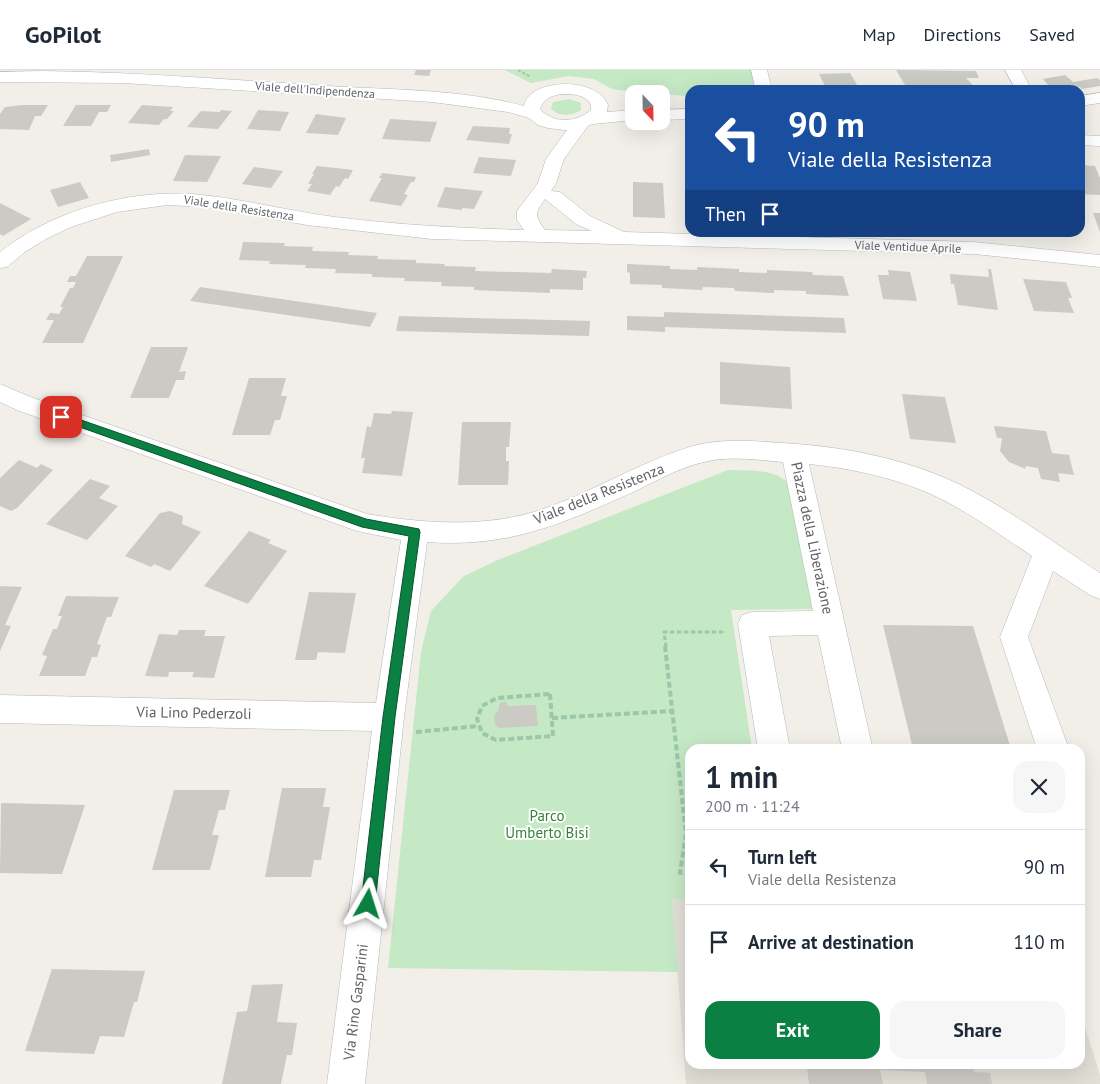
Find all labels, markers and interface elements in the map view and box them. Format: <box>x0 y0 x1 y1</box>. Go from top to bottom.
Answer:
text: GoPilot <box>25 19 101 50</box>
text: Map <box>863 23 895 46</box>
text: Directions <box>923 23 1001 46</box>
text: Saved <box>1029 23 1075 46</box>
street label: Viale dell'Indipendenza <box>254 78 376 101</box>
north arrow <box>625 85 670 130</box>
map controls <box>625 85 670 130</box>
text: 90 m <box>788 101 865 147</box>
icon: left <box>705 105 770 170</box>
text: Viale della Resistenza <box>788 145 992 173</box>
street label: Viale della Resistenza <box>182 191 295 224</box>
icon: arrive <box>756 200 784 228</box>
text: Then <box>705 202 746 226</box>
street label: Viale Ventidue Aprile <box>853 237 962 256</box>
pin <box>40 396 82 438</box>
icon: arrive <box>47 403 75 431</box>
street label: Viale della Resistenza <box>530 459 667 529</box>
street label: Piazza della Liberazione <box>787 460 838 616</box>
street label: Via Lino Pederzoli <box>135 702 252 723</box>
text: 1 min <box>705 757 778 796</box>
button: close <box>1013 761 1065 813</box>
text: 200 m · 11:24 <box>705 796 800 816</box>
park label: Parco Umberto Bisi <box>505 806 589 842</box>
text: Turn left <box>748 845 817 869</box>
icon: left <box>705 853 733 881</box>
text: 90 m <box>1024 855 1065 879</box>
text: Viale della Resistenza <box>748 869 897 889</box>
position arrow <box>341 877 393 929</box>
icon: arrive <box>705 928 733 956</box>
text: Arrive at destination <box>748 930 914 954</box>
text: 110 m <box>1013 930 1065 954</box>
street label: Via Rino Gasparini <box>339 943 372 1062</box>
button: Exit <box>705 1001 880 1059</box>
button: Share <box>890 1001 1065 1059</box>

